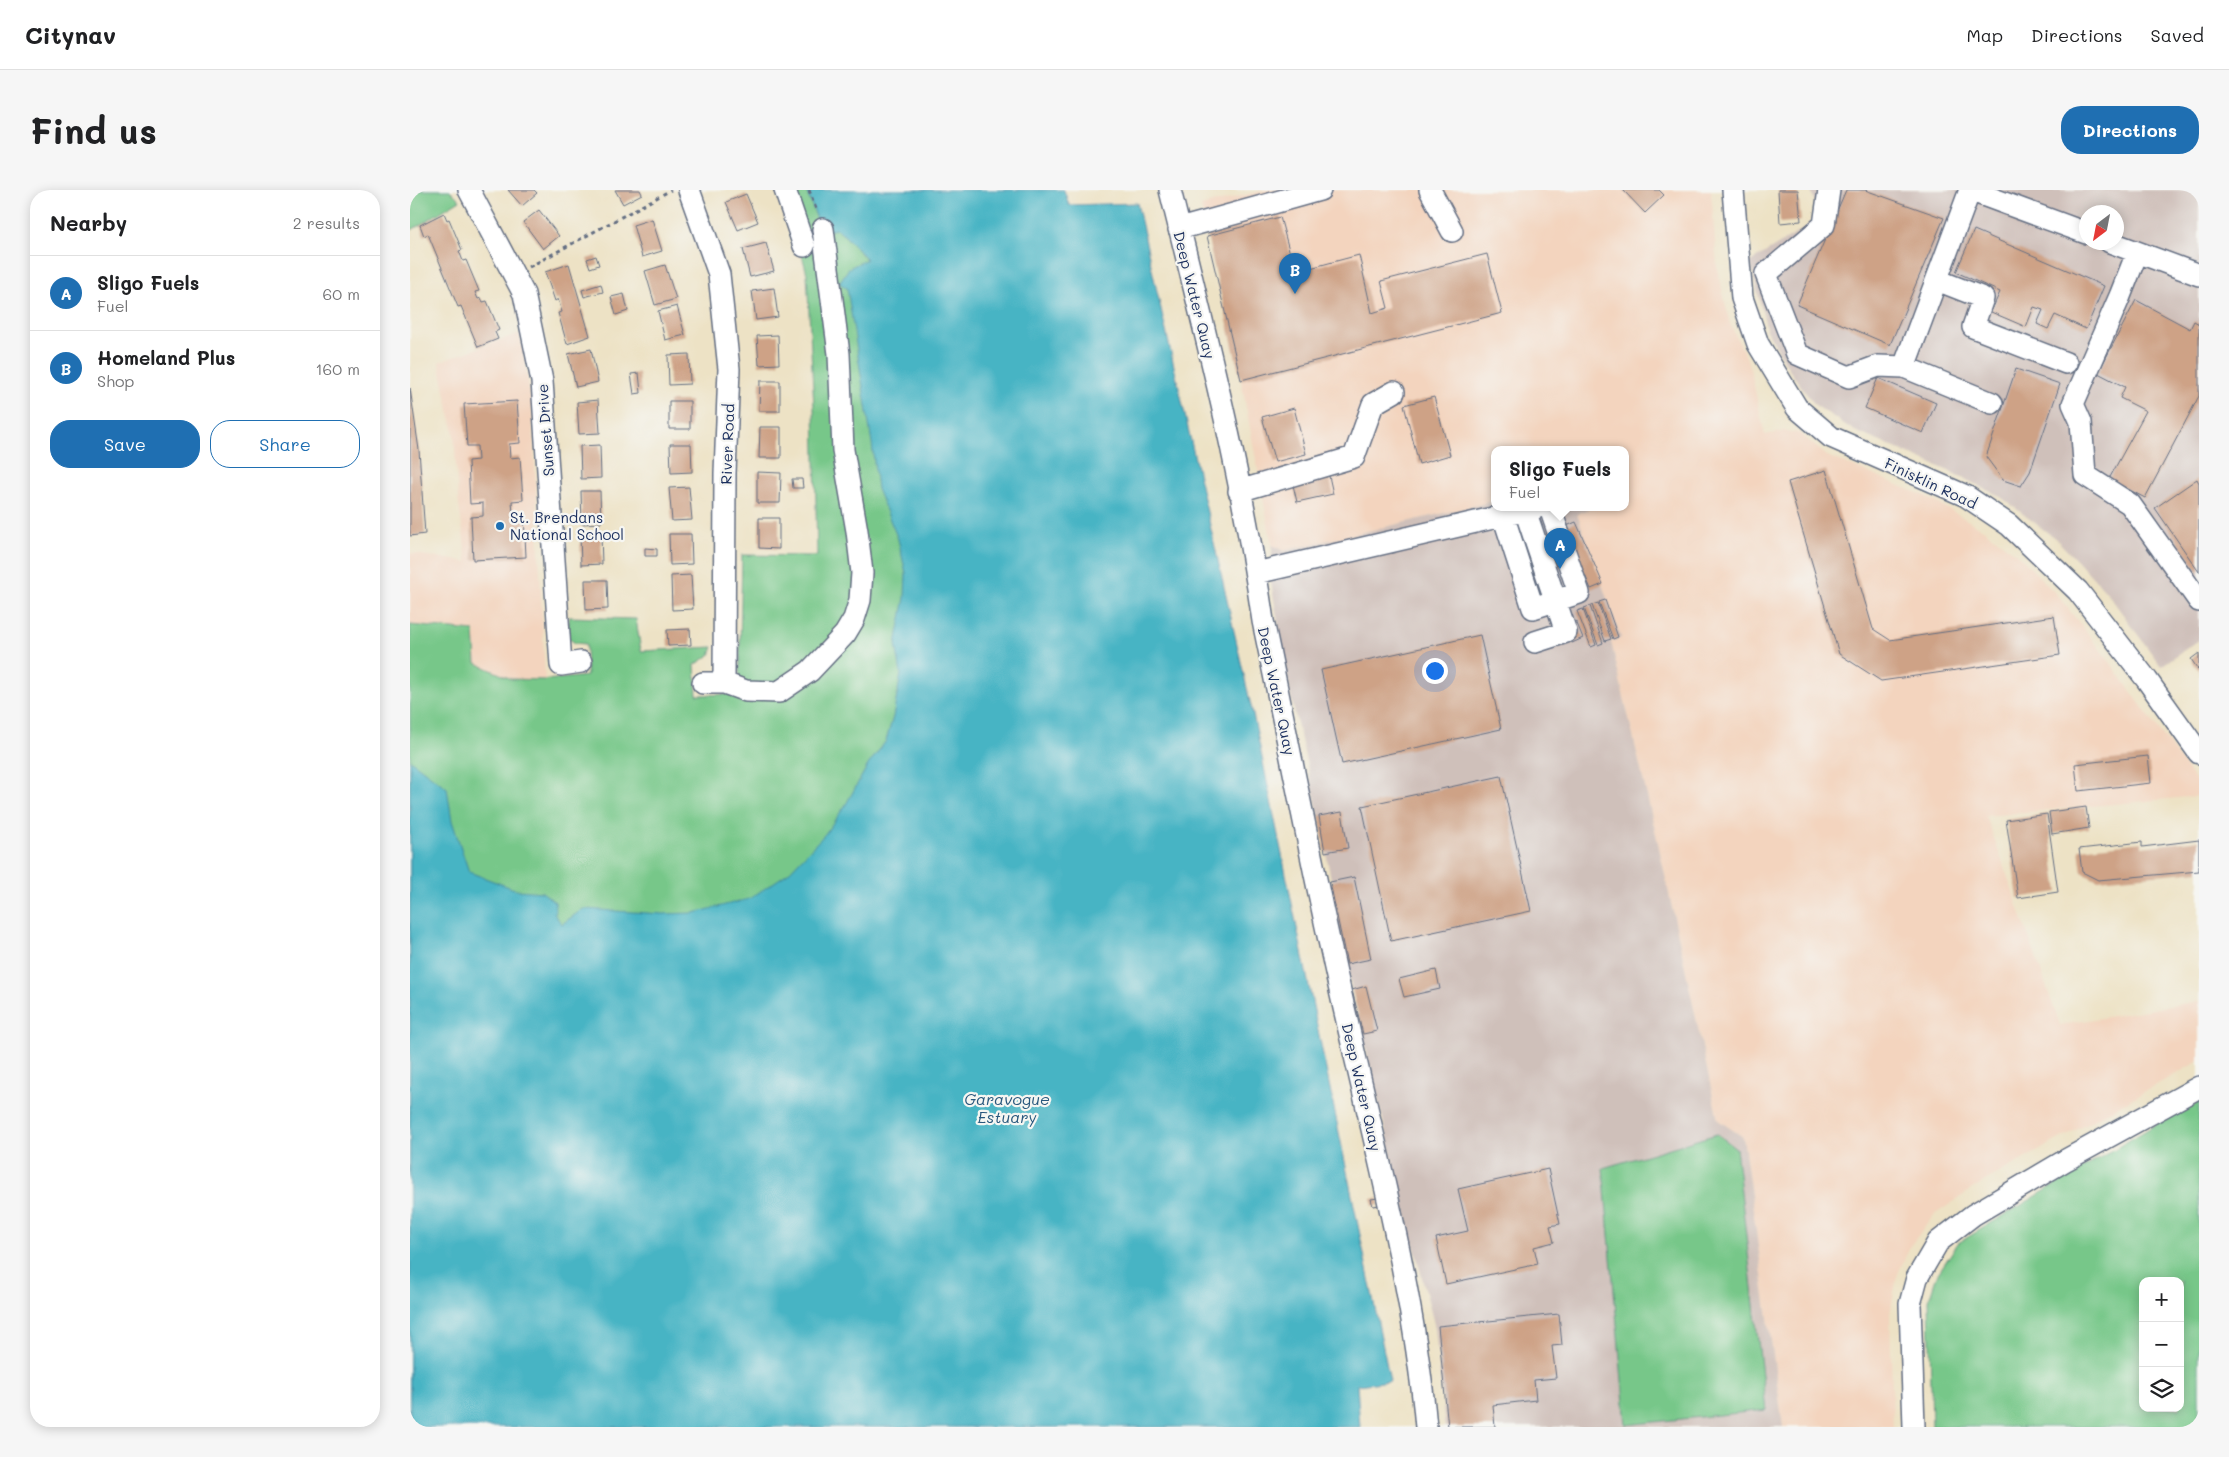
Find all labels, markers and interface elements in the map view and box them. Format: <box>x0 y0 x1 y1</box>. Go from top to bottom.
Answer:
text: Citynav <box>25 19 116 50</box>
text: Map <box>1966 23 2003 47</box>
text: Directions <box>2031 23 2123 47</box>
text: Saved <box>2151 23 2204 47</box>
button: Directions <box>2061 106 2199 154</box>
text: Find us <box>30 107 157 153</box>
north arrow <box>2079 205 2124 250</box>
text: Nearby <box>50 209 127 236</box>
text: 2 results <box>293 212 360 233</box>
street label: Deep Water Quay <box>1169 229 1221 361</box>
pin: B <box>1279 253 1311 294</box>
text: Sligo Fuels <box>97 270 199 295</box>
text: A <box>60 283 72 304</box>
text: 60 m <box>323 283 360 304</box>
text: Fuel <box>97 295 129 316</box>
text: Homeland Plus <box>97 345 235 370</box>
text: B <box>61 358 71 379</box>
text: 160 m <box>315 358 360 379</box>
text: Shop <box>97 370 134 391</box>
street label: Sunset Drive <box>532 383 558 477</box>
street label: River Road <box>716 403 738 485</box>
button: Save <box>50 420 200 468</box>
button: Share <box>210 420 360 468</box>
popup <box>1491 446 1629 511</box>
street label: Finisklin Road <box>1881 453 1981 513</box>
text: Sligo Fuels <box>1509 456 1611 481</box>
text: Fuel <box>1509 481 1541 502</box>
place label: St. Brendans National School <box>510 507 624 544</box>
marker: St. Brendans National School <box>494 520 506 532</box>
pin: A <box>1544 528 1576 569</box>
street label: Deep Water Quay <box>1254 625 1300 757</box>
your location <box>1422 658 1448 684</box>
street label: Deep Water Quay <box>1338 1021 1386 1153</box>
water label: Garavogue Estuary <box>964 1088 1050 1127</box>
map controls <box>2139 1277 2184 1412</box>
button: + <box>2139 1277 2184 1322</box>
button: − <box>2139 1322 2184 1367</box>
button: layers <box>2139 1367 2184 1412</box>

